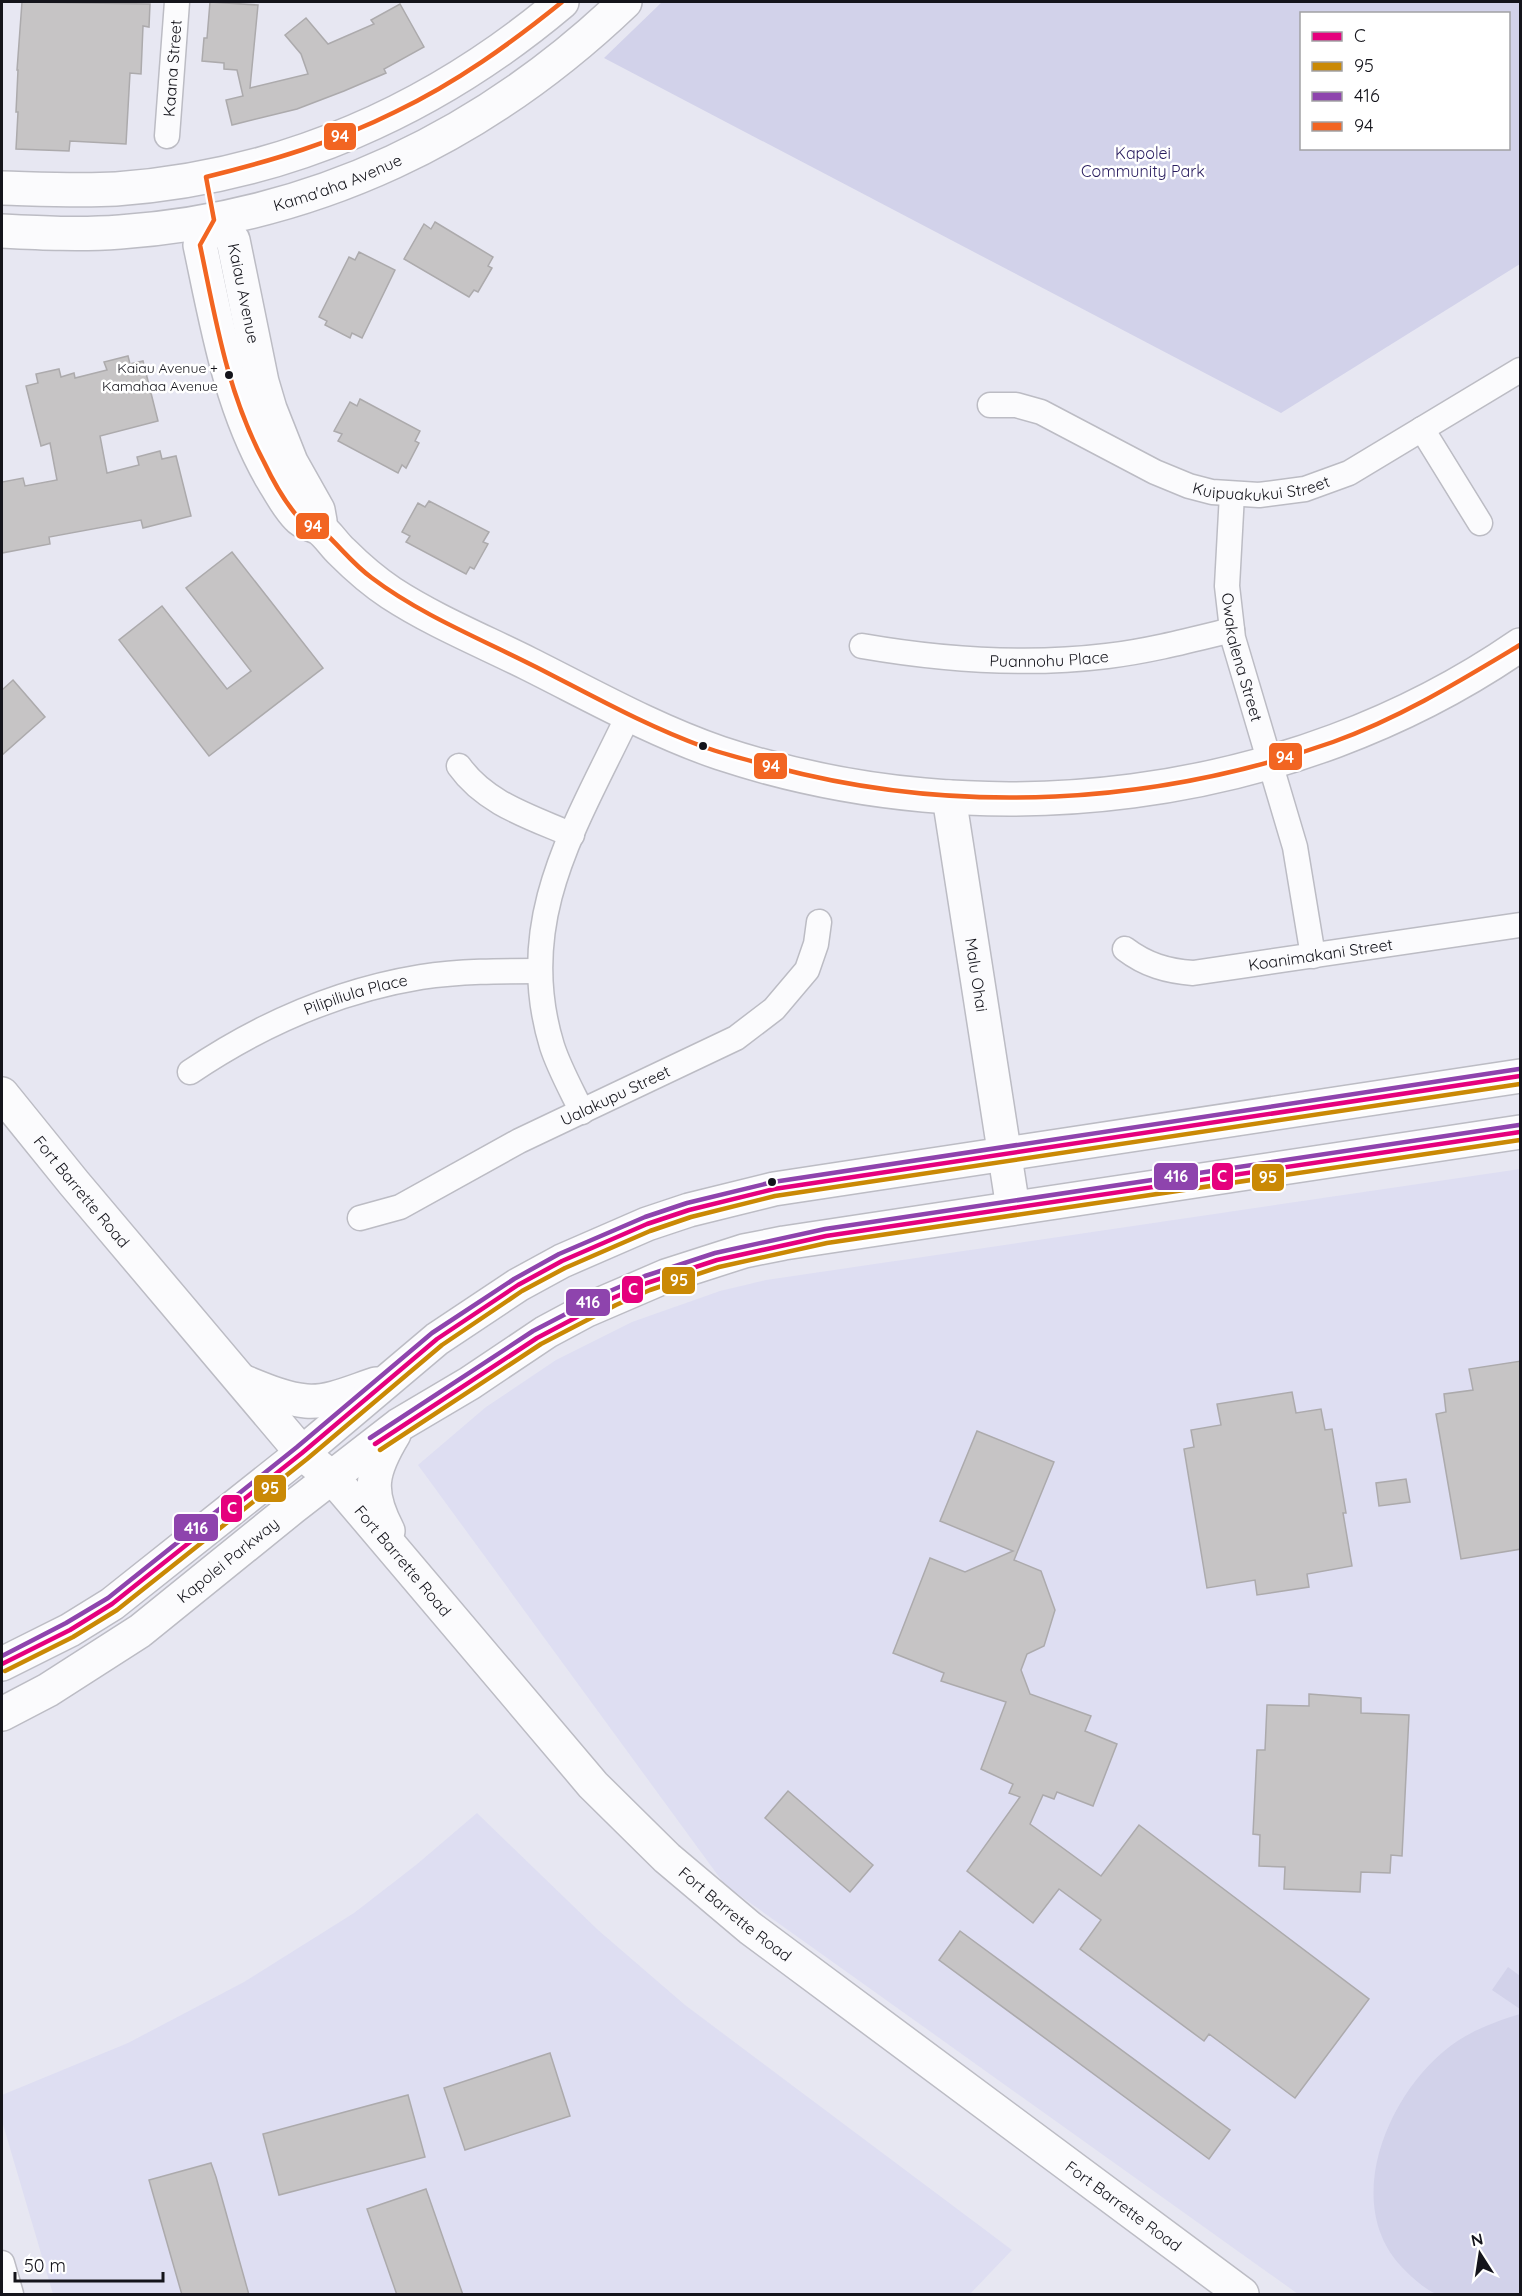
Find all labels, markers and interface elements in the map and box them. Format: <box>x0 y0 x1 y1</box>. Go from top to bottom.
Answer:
legend <box>1300 12 1510 150</box>
street label: Kaana Street <box>158 19 186 118</box>
text: C <box>1354 24 1366 47</box>
text: 95 <box>1354 54 1374 77</box>
text: 416 <box>1354 84 1380 107</box>
text: 94 <box>1354 114 1374 137</box>
line badge: 94 <box>323 122 357 151</box>
text: 94 <box>331 126 350 146</box>
park label: Kapolei Community Park <box>1081 143 1205 181</box>
street label: Kama'aha Avenue <box>271 149 405 215</box>
street label: Kaiau Avenue <box>224 241 264 345</box>
place label: Kaiau Avenue + Kamahaa Avenue <box>102 359 218 395</box>
marker: Kaiau Avenue + Kamahaa Avenue <box>223 369 235 381</box>
street label: Kuipuakukui Street <box>1191 471 1332 505</box>
line badge: 94 <box>295 512 330 540</box>
text: 94 <box>304 516 323 536</box>
street label: Owakalena Street <box>1218 592 1267 724</box>
street label: Puannohu Place <box>989 646 1110 671</box>
unlabelled marker <box>697 740 709 752</box>
line badge: 94 <box>1268 742 1303 771</box>
text: 94 <box>1276 747 1295 767</box>
line badge: 94 <box>753 752 788 780</box>
text: 94 <box>762 756 781 776</box>
street label: Koanimakani Street <box>1247 934 1394 975</box>
street label: Malu Ohai <box>961 936 992 1013</box>
street label: Pilipiliula Place <box>301 970 409 1019</box>
street label: Ualakupu Street <box>557 1061 673 1130</box>
street label: Fort Barrette Road <box>30 1131 134 1252</box>
line badge: 416 <box>1153 1162 1199 1191</box>
line badge: C <box>1211 1162 1234 1191</box>
line badge: 95 <box>1251 1163 1285 1192</box>
text: 416 <box>1164 1166 1188 1186</box>
text: C <box>1217 1166 1227 1186</box>
text: 95 <box>1259 1167 1277 1187</box>
unlabelled marker <box>766 1176 778 1188</box>
line badge: 95 <box>661 1266 696 1295</box>
text: 95 <box>670 1270 688 1290</box>
line badge: C <box>621 1275 644 1304</box>
text: C <box>628 1279 638 1299</box>
line badge: 416 <box>565 1288 611 1317</box>
text: 416 <box>576 1292 600 1312</box>
line badge: 95 <box>253 1474 287 1503</box>
text: 95 <box>261 1478 279 1498</box>
line badge: C <box>220 1494 243 1523</box>
text: C <box>227 1498 237 1518</box>
street label: Fort Barrette Road <box>350 1501 456 1620</box>
street label: Kapolei Parkway <box>173 1513 283 1607</box>
line badge: 416 <box>173 1513 219 1542</box>
text: 416 <box>184 1518 208 1538</box>
street label: Fort Barrette Road <box>675 1862 796 1965</box>
street label: Fort Barrette Road <box>1062 2156 1186 2256</box>
north arrow <box>1450 2224 1510 2284</box>
text: N <box>1469 2228 1485 2250</box>
scale bar <box>15 2245 164 2283</box>
text: 50 m <box>24 2254 66 2277</box>

